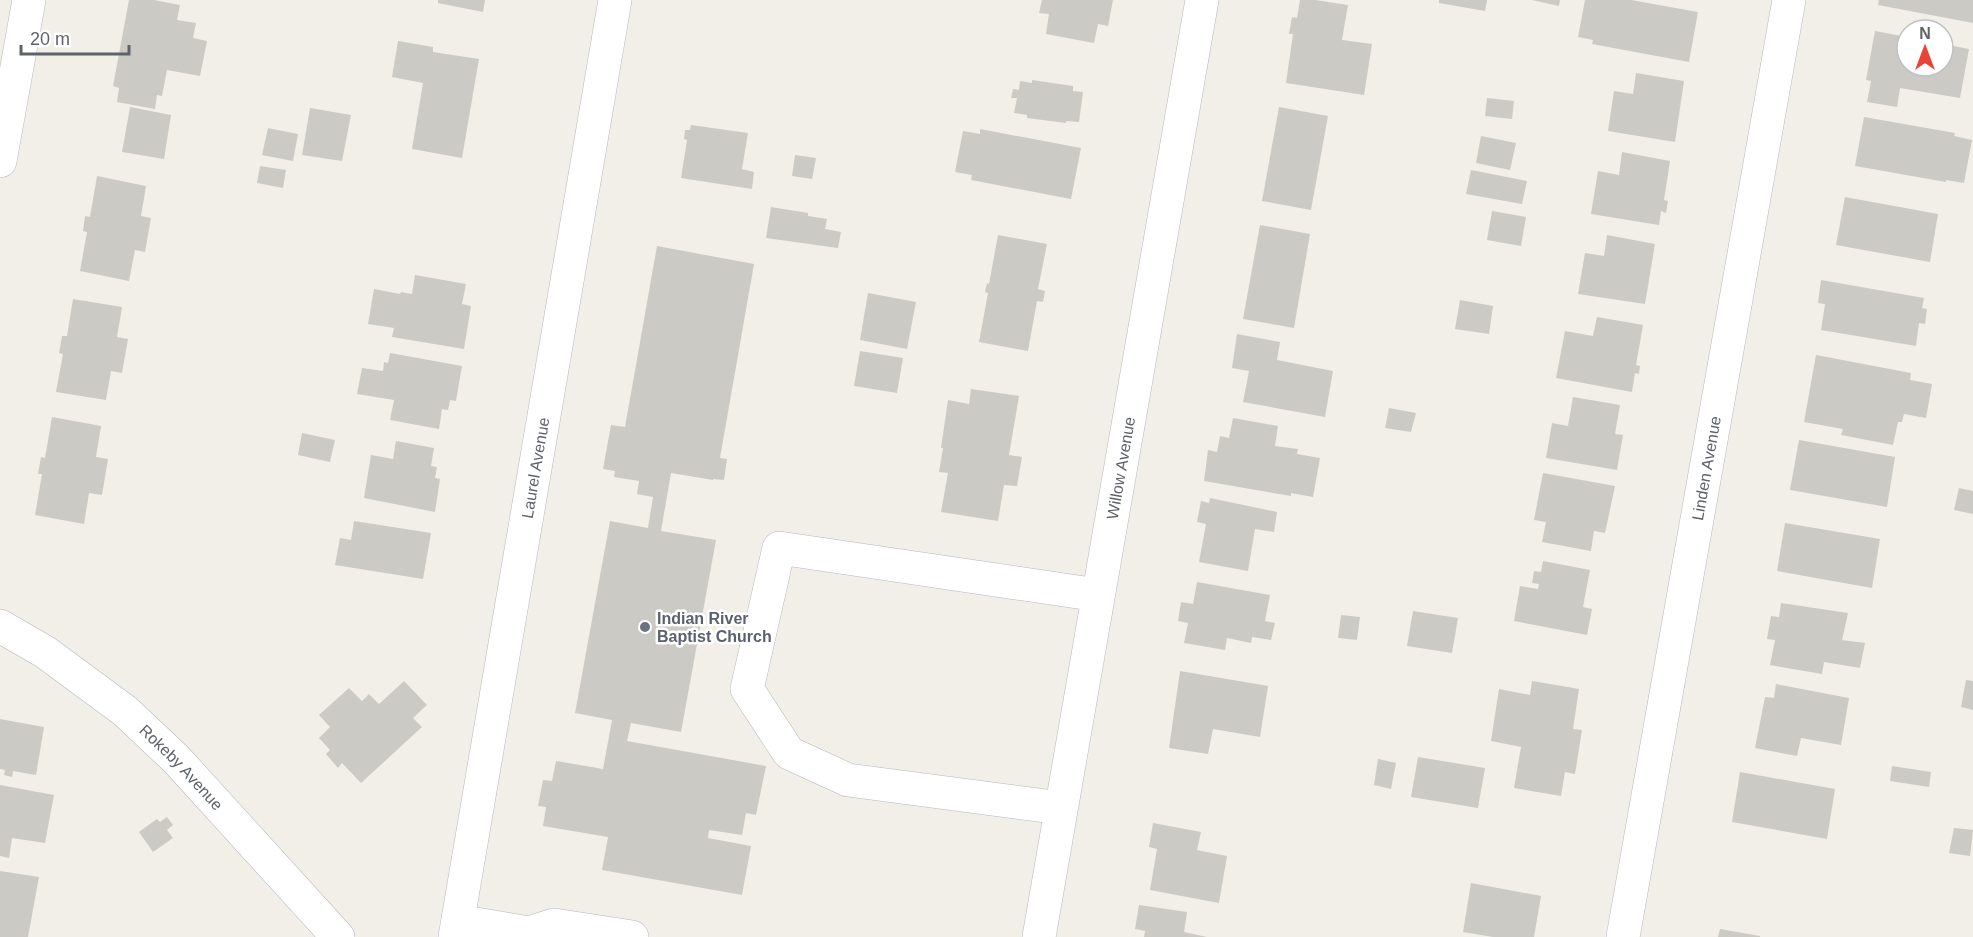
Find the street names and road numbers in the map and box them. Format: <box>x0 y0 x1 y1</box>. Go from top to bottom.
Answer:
street label: Willow Avenue <box>1104 415 1138 521</box>
street label: Linden Avenue <box>1689 415 1724 522</box>
street label: Laurel Avenue <box>519 416 553 520</box>
street label: Rokeby Avenue <box>136 721 226 814</box>

